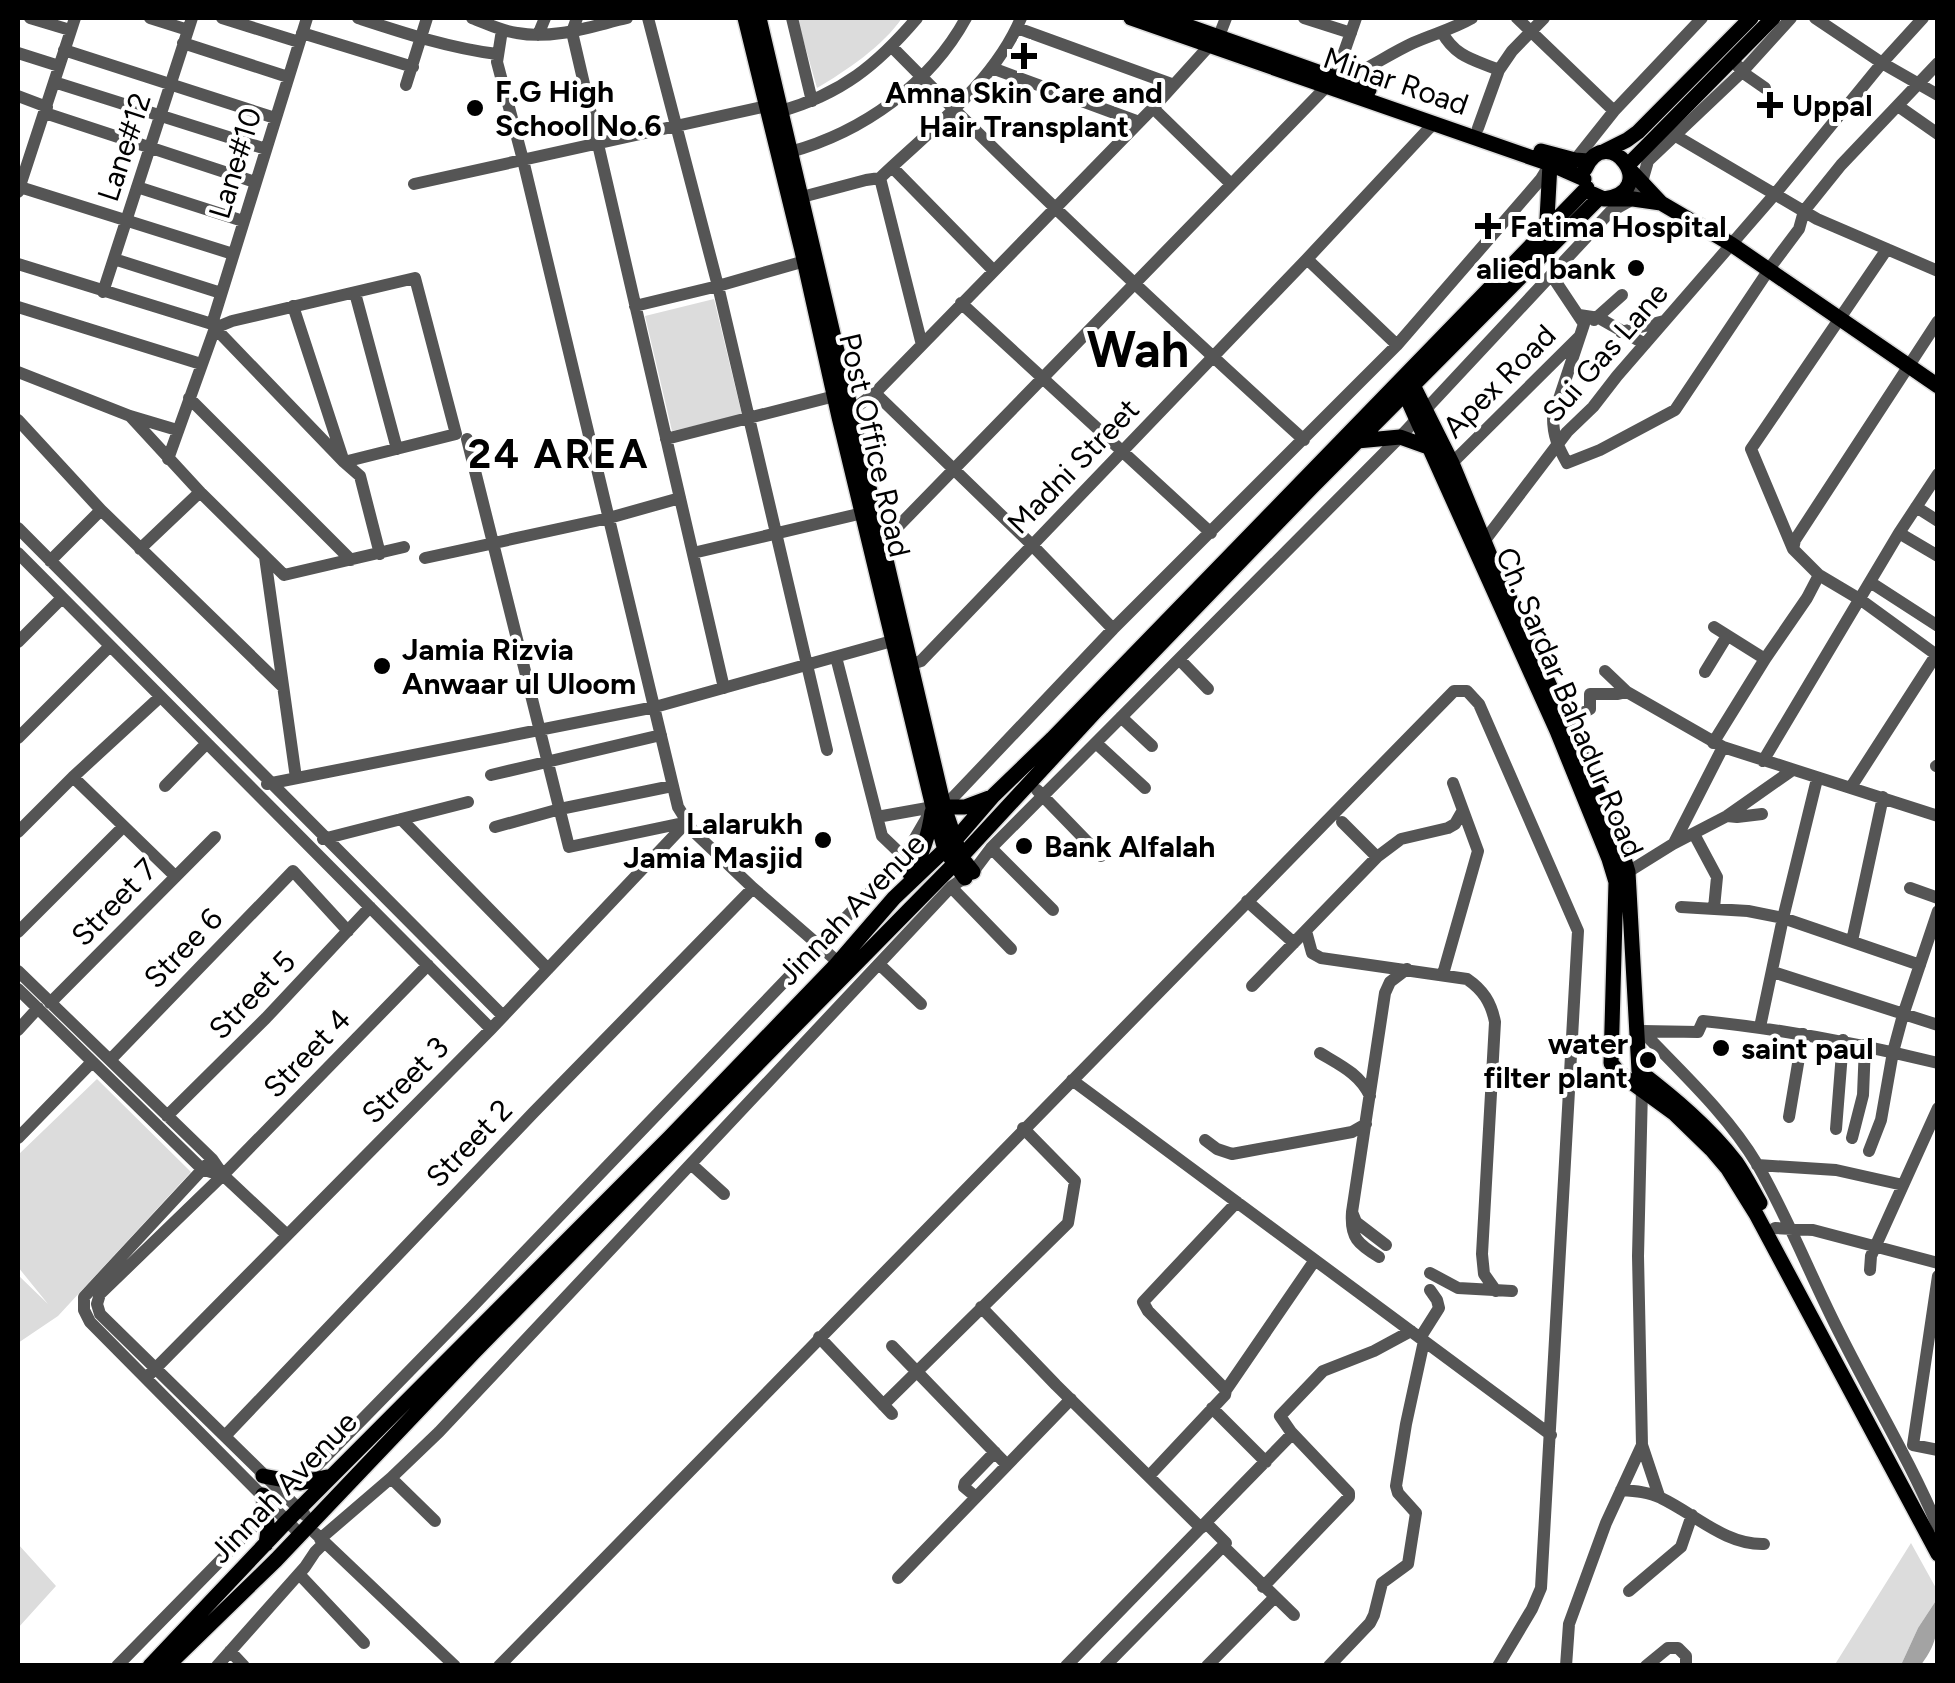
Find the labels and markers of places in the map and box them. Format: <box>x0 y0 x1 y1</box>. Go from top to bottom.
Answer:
marker: Amna Skin Care and Hair Transplant <box>1011 43 1037 69</box>
place label: F.G High School No.6 <box>495 73 662 144</box>
place label: Amna Skin Care and Hair Transplant <box>885 74 1163 145</box>
place label: Uppal <box>1792 87 1873 124</box>
marker: Uppal <box>1757 92 1783 118</box>
marker: F.G High School No.6 <box>464 97 486 119</box>
place label: Fatima Hospital <box>1510 208 1727 245</box>
marker: Fatima Hospital <box>1475 213 1501 239</box>
place label: alied bank <box>1476 250 1616 287</box>
marker: alied bank <box>1625 257 1647 279</box>
place label: Jamia Rizvia Anwaar ul Uloom <box>402 631 636 702</box>
marker: Jamia Rizvia Anwaar ul Uloom <box>371 655 393 677</box>
place label: Lalarukh Jamia Masjid <box>623 805 803 876</box>
place label: Bank Alfalah <box>1044 828 1215 865</box>
marker: Lalarukh Jamia Masjid <box>812 829 834 851</box>
marker: Bank Alfalah <box>1013 835 1035 857</box>
place label: water filter plant <box>1484 1025 1628 1096</box>
place label: saint paul <box>1741 1030 1874 1067</box>
marker: saint paul <box>1710 1037 1732 1059</box>
marker: water filter plant <box>1637 1049 1659 1071</box>

